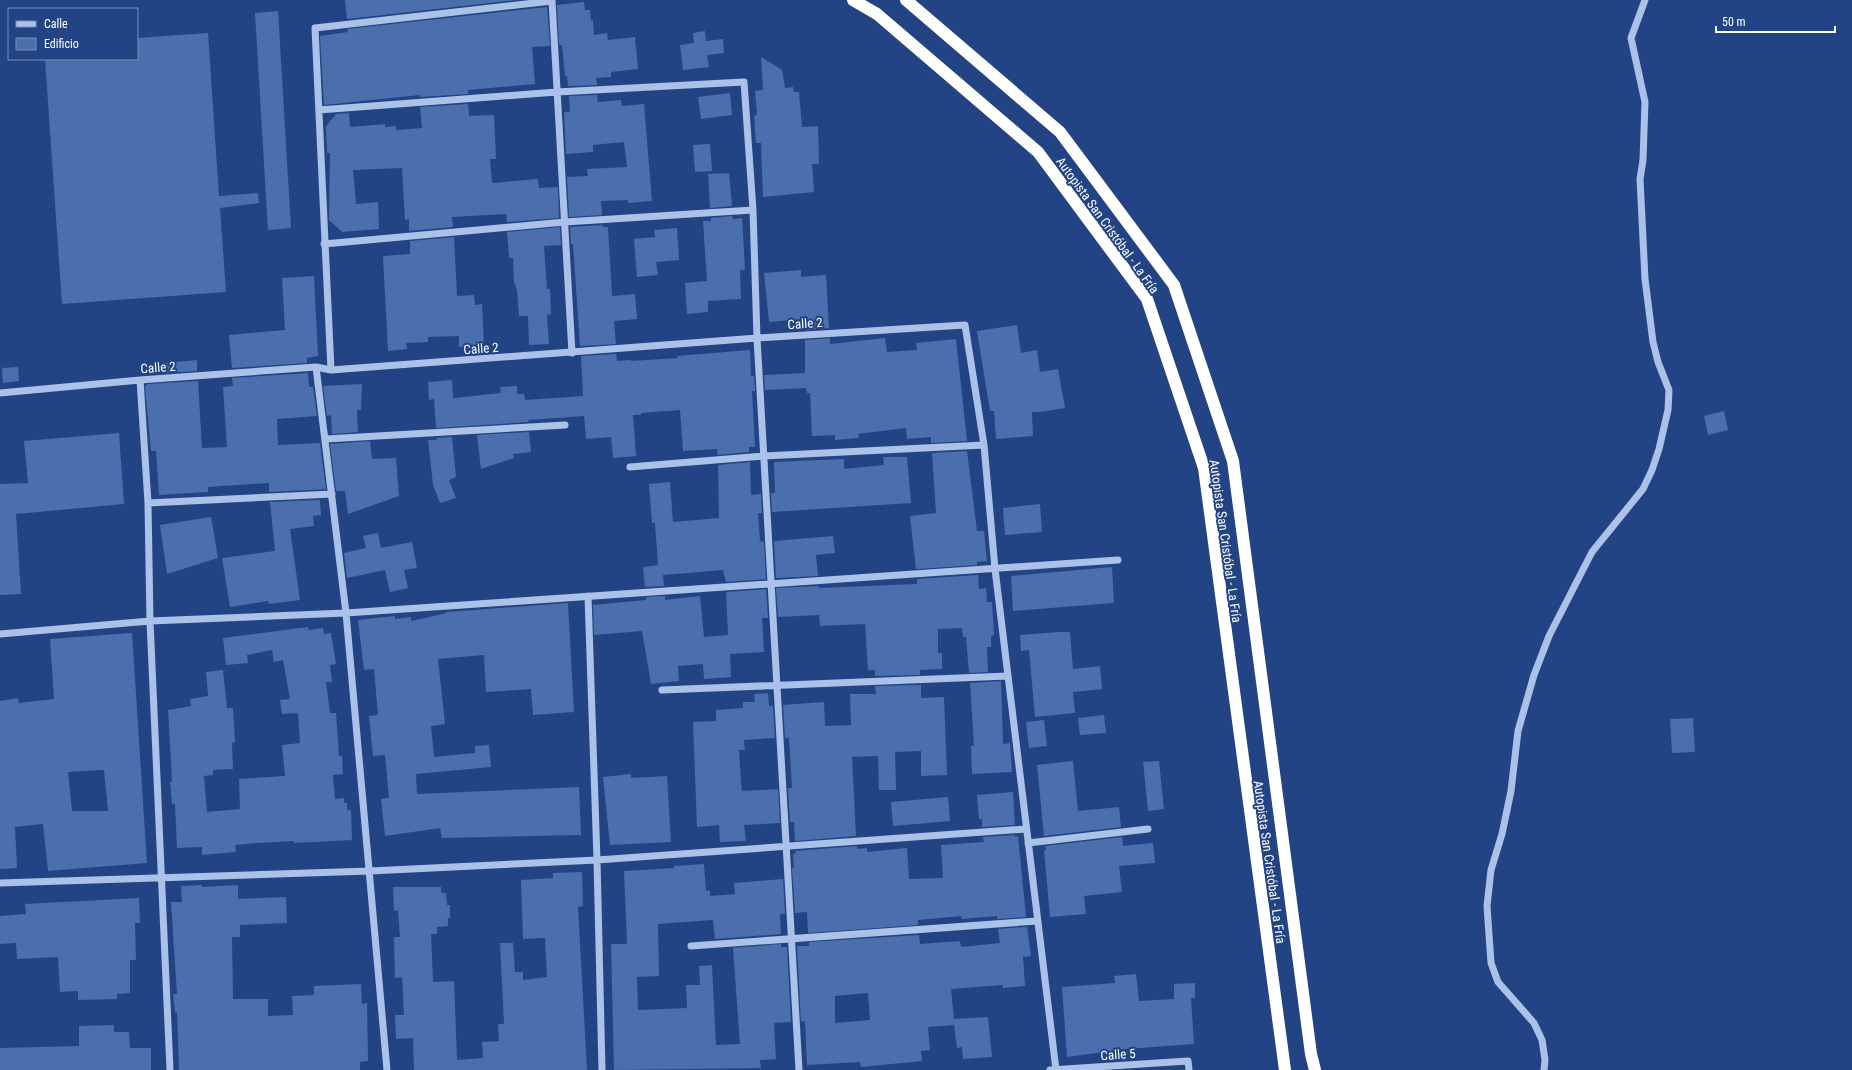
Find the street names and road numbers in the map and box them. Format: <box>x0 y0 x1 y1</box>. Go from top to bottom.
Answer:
street label: Autopista San Cristóbal - La Fría <box>1053 154 1162 296</box>
street label: Calle 2 <box>787 315 823 332</box>
street label: Calle 2 <box>463 340 499 357</box>
street label: Calle 2 <box>140 359 176 376</box>
street label: Autopista San Cristóbal - La Fría <box>1207 459 1244 624</box>
street label: Autopista San Cristóbal - La Fría <box>1251 780 1288 945</box>
street label: Calle 5 <box>1100 1046 1136 1063</box>

